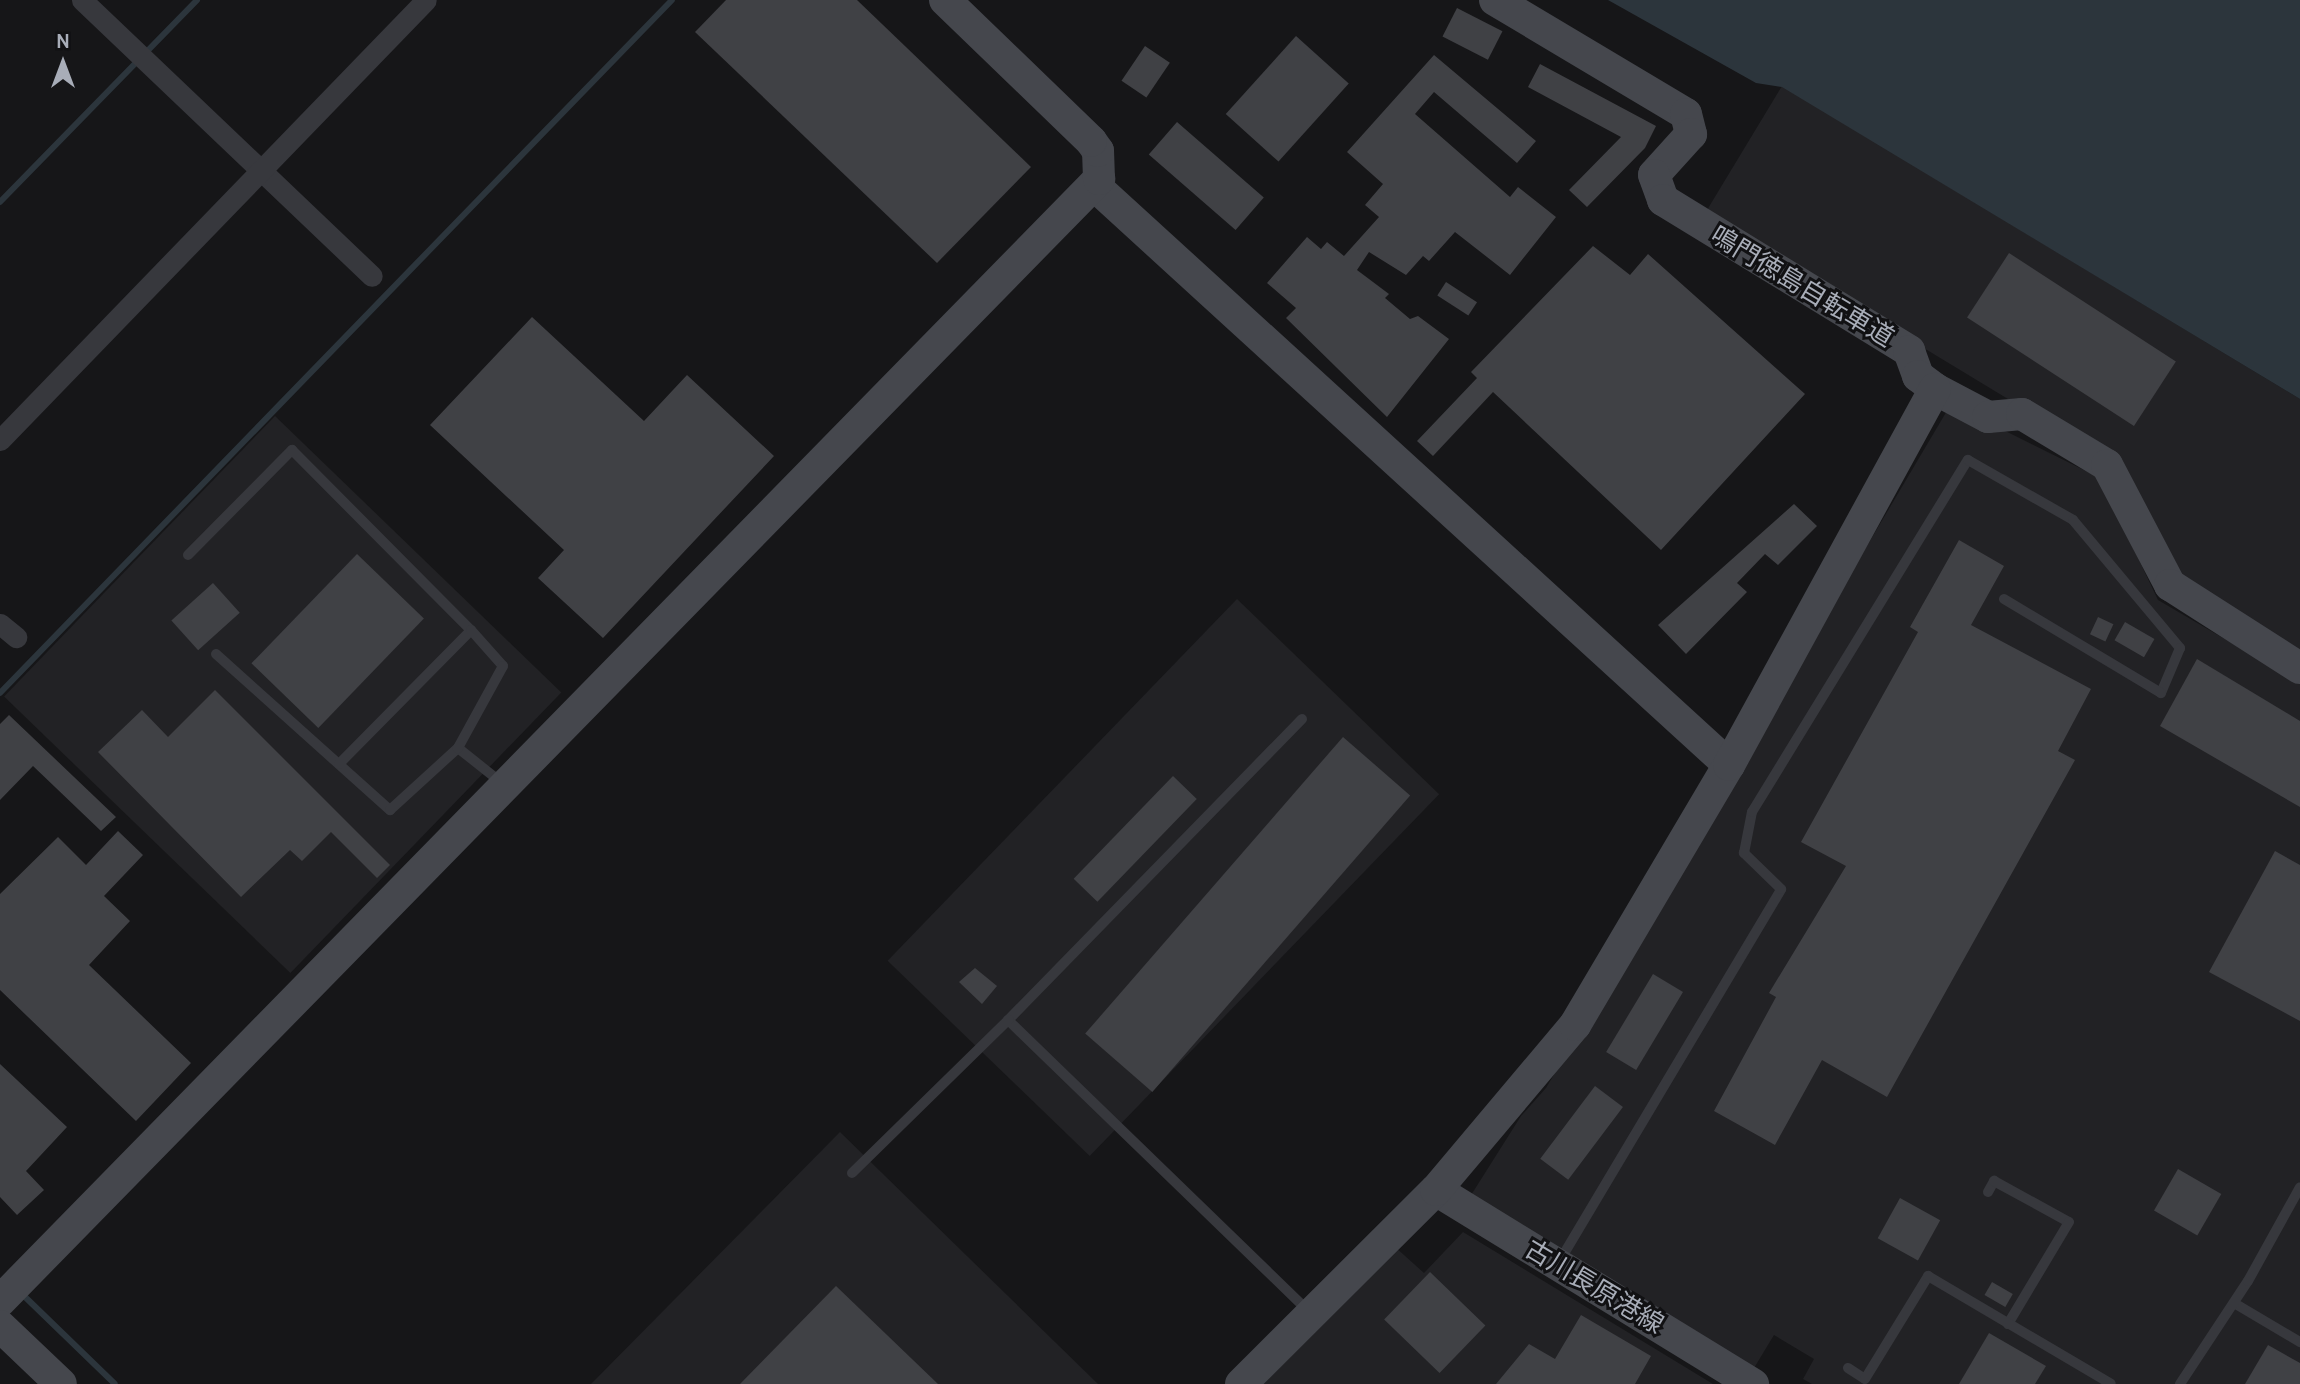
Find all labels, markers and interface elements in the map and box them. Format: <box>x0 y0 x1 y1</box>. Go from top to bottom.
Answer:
north arrow <box>28 28 98 98</box>
text: N <box>56 30 70 53</box>
street label: 鳴門徳島自転車道 <box>1705 220 1899 354</box>
street label: 古川長原港線 <box>1519 1233 1669 1341</box>

